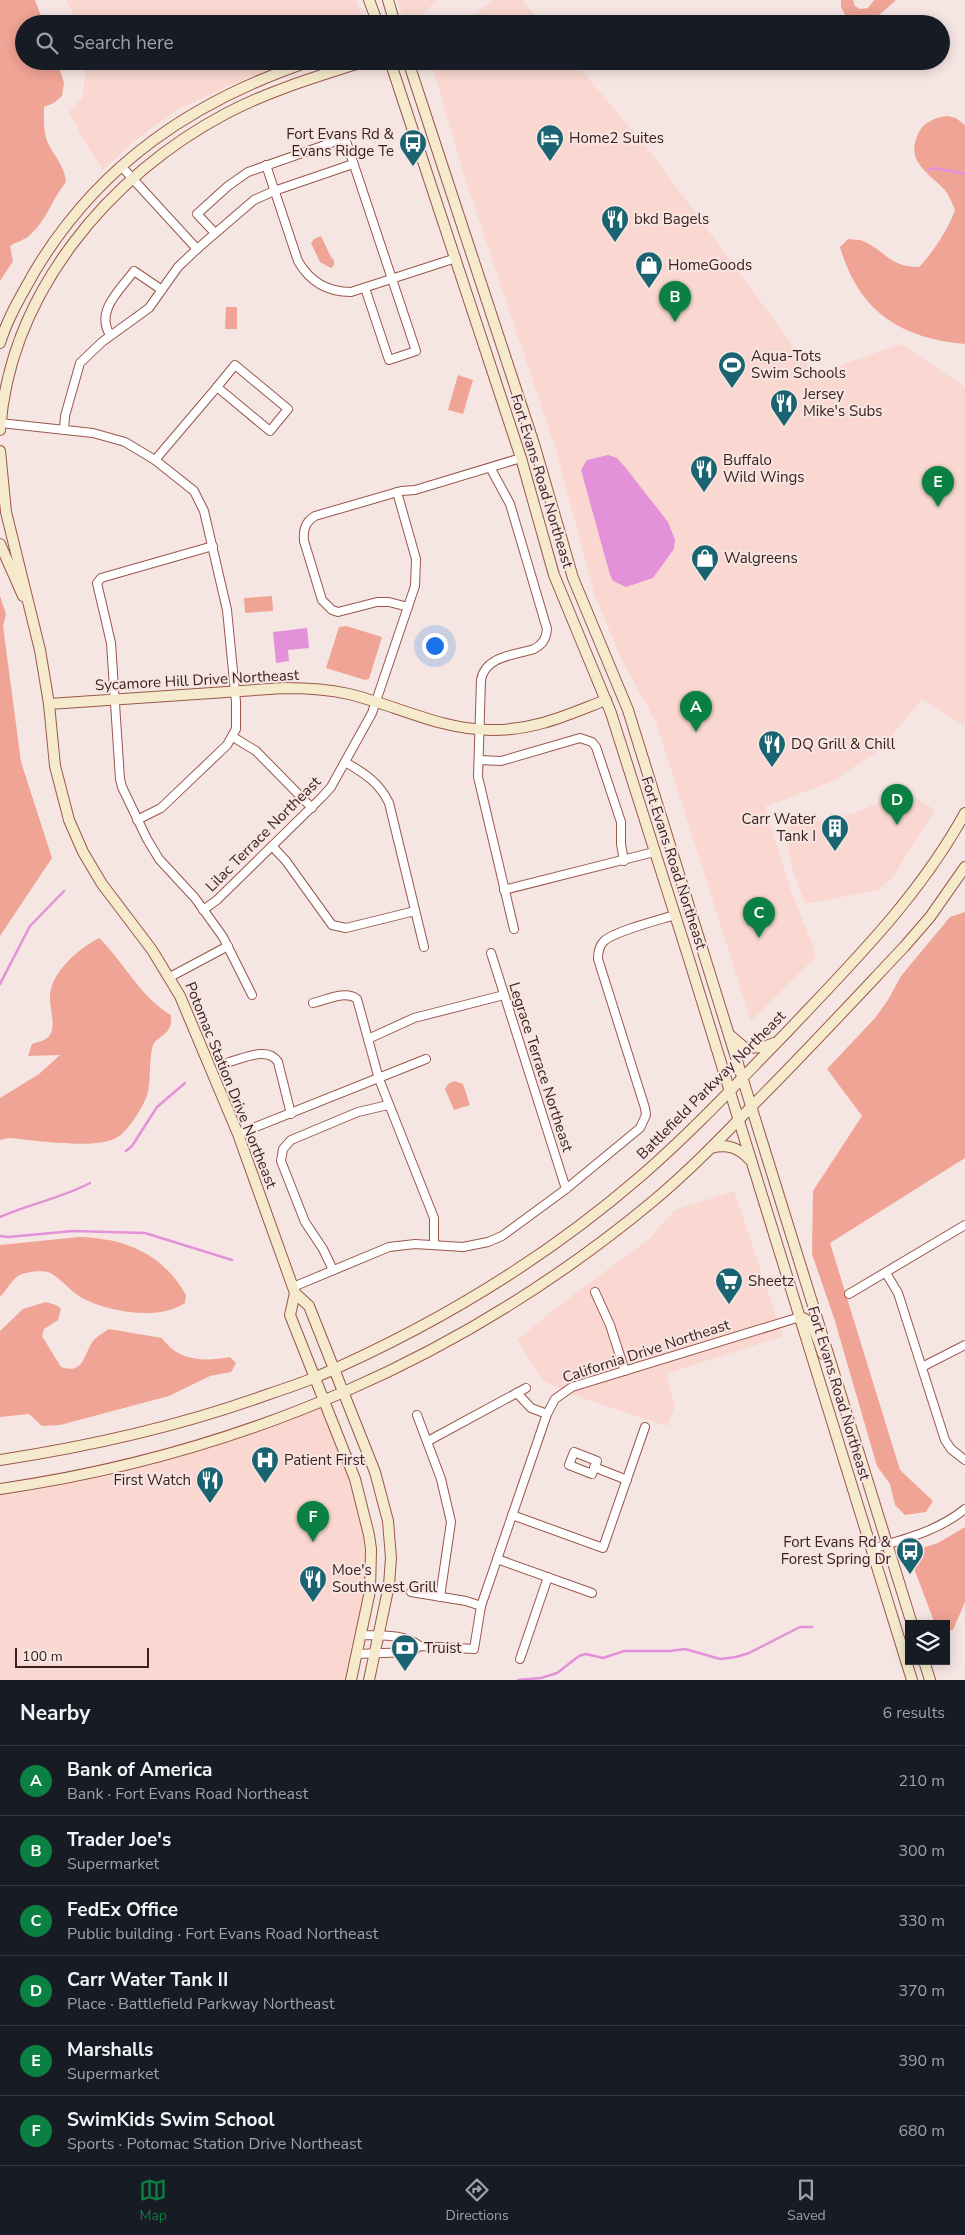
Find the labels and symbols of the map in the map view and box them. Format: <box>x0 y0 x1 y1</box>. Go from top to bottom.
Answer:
hotel icon: Home2 Suites <box>535 123 565 162</box>
place label: Fort Evans Rd & Evans Ridge Te <box>286 124 395 161</box>
bus stop icon: Fort Evans Rd & Evans Ridge Te <box>398 128 428 167</box>
place label: Home2 Suites <box>569 128 664 148</box>
restaurant icon: bkd Bagels <box>600 204 630 243</box>
place label: bkd Bagels <box>634 209 709 229</box>
shop icon: HomeGoods <box>634 250 664 289</box>
place label: HomeGoods <box>668 255 752 275</box>
pin: B <box>659 281 691 322</box>
place label: Aqua-Tots Swim Schools <box>751 346 846 383</box>
sports icon: Aqua-Tots Swim Schools <box>717 350 747 389</box>
place label: Jersey Mike's Subs <box>802 384 883 421</box>
restaurant icon: Jersey Mike's Subs <box>769 388 799 427</box>
street label: Fort Evans Road Northeast <box>506 392 578 571</box>
place label: Buffalo Wild Wings <box>723 450 804 487</box>
restaurant icon: Buffalo Wild Wings <box>689 454 719 493</box>
pin: E <box>922 466 954 507</box>
shop icon: Walgreens <box>690 543 720 582</box>
place label: Walgreens <box>724 548 798 568</box>
your location <box>422 633 448 659</box>
street label: Sycamore Hill Drive Northeast <box>95 665 300 695</box>
pin: A <box>680 691 712 732</box>
restaurant icon: DQ Grill & Chill <box>757 729 787 768</box>
place label: DQ Grill & Chill <box>791 734 896 754</box>
street label: Lilac Terrace Northeast <box>201 772 325 896</box>
street label: Fort Evans Road Northeast <box>637 774 712 953</box>
pin: D <box>881 784 913 825</box>
place label: Carr Water Tank I <box>741 809 817 846</box>
building icon: Carr Water Tank I <box>820 813 850 852</box>
pin: C <box>743 897 775 938</box>
street label: Potomac Station Drive Northeast <box>180 979 282 1192</box>
street label: Legrace Terrace Northeast <box>504 980 578 1155</box>
street label: Battlefield Parkway Northeast <box>632 1006 790 1164</box>
supermarket icon: Sheetz <box>714 1266 744 1305</box>
place label: Sheetz <box>748 1271 794 1291</box>
street label: Fort Evans Road Northeast <box>803 1304 875 1483</box>
street label: California Drive Northeast <box>560 1314 733 1388</box>
hospital icon: Patient First <box>250 1445 280 1484</box>
place label: Patient First <box>284 1450 366 1470</box>
restaurant icon: First Watch <box>195 1465 225 1504</box>
place label: First Watch <box>114 1470 191 1490</box>
pin: F <box>297 1501 329 1542</box>
place label: Fort Evans Rd & Forest Spring Dr <box>781 1532 892 1569</box>
bus stop icon: Fort Evans Rd & Forest Spring Dr <box>895 1536 925 1575</box>
place label: Moe's Southwest Grill <box>332 1560 438 1597</box>
restaurant icon: Moe's Southwest Grill <box>298 1564 328 1603</box>
bank icon: Truist <box>390 1633 420 1672</box>
place label: Truist <box>424 1638 462 1658</box>
scale bar <box>15 1645 149 1668</box>

